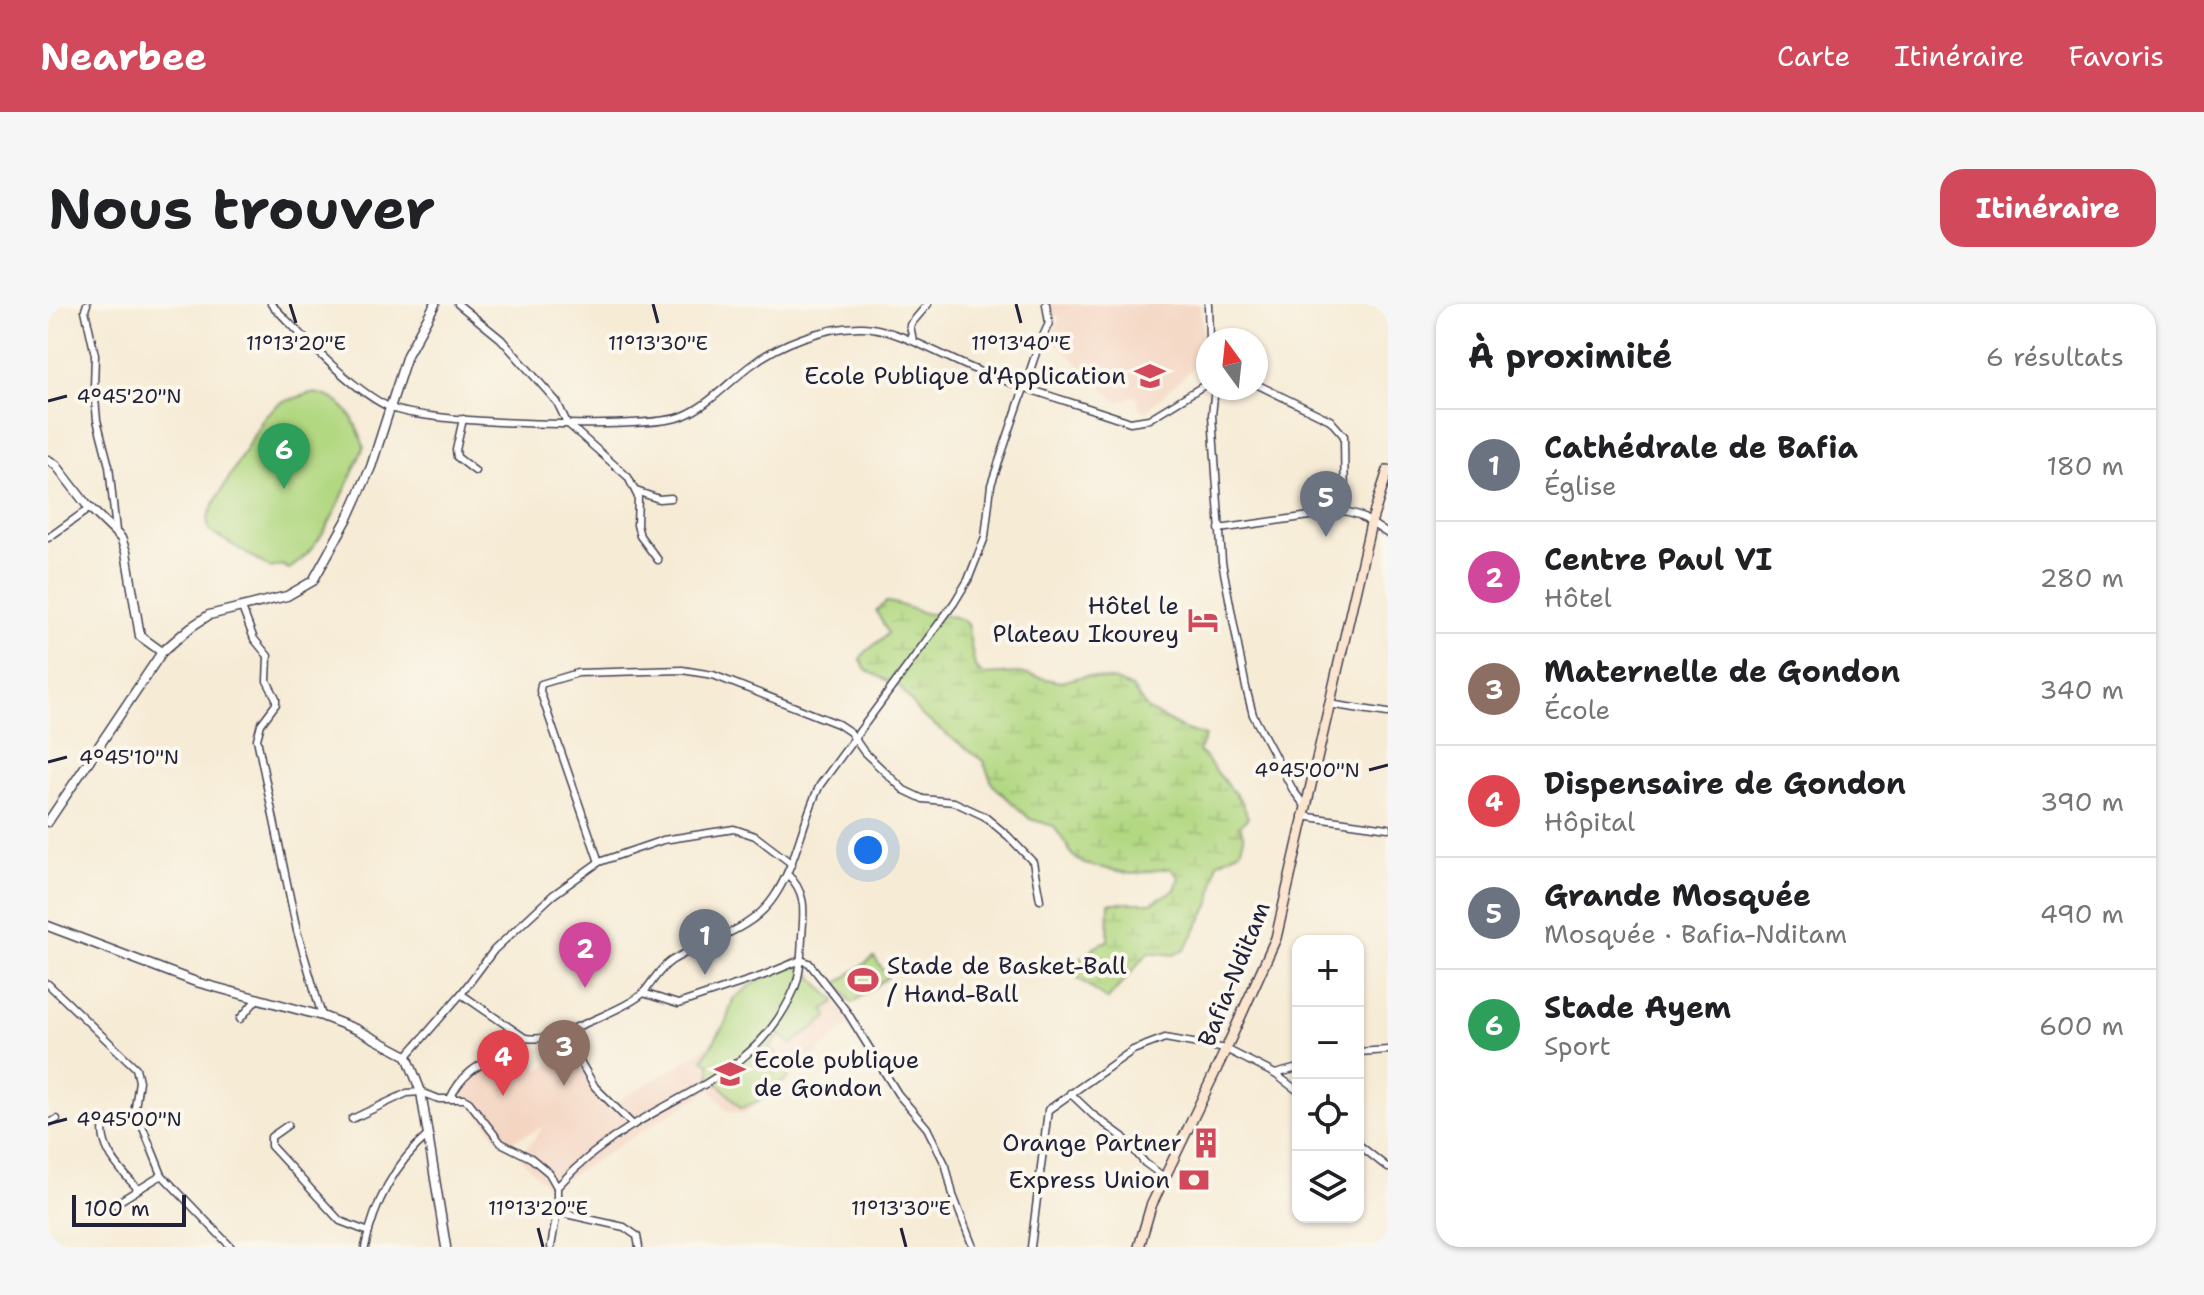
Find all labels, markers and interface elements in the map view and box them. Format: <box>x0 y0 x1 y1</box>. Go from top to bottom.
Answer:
text: Nearbee <box>40 31 207 82</box>
text: Carte <box>1777 37 1850 75</box>
text: Itinéraire <box>1894 37 2024 75</box>
text: Favoris <box>2068 37 2164 75</box>
button: Itinéraire <box>1940 169 2156 247</box>
text: Nous trouver <box>48 171 435 246</box>
north arrow <box>1196 328 1268 400</box>
text: 11°13'20"E <box>246 330 346 356</box>
text: 11°13'30"E <box>608 330 708 356</box>
text: 11°13'40"E <box>971 330 1071 356</box>
text: À proximité <box>1468 333 1672 379</box>
text: 6 résultats <box>1986 339 2124 374</box>
school or university icon: Ecole Publique d'Application <box>1133 359 1167 393</box>
place label: Ecole Publique d'Application <box>804 360 1126 392</box>
text: 4°45'20"N <box>76 383 182 409</box>
pin: 6 <box>258 423 310 489</box>
text: Cathédrale de Bafia <box>1544 427 1858 468</box>
text: 1 <box>1488 448 1500 483</box>
text: 180 m <box>2046 448 2124 483</box>
text: Église <box>1544 468 1617 503</box>
pin: 5 <box>1300 471 1352 537</box>
text: Centre Paul VI <box>1544 539 1772 580</box>
text: 2 <box>1485 560 1503 595</box>
text: 280 m <box>2039 560 2124 595</box>
text: Hôtel <box>1544 580 1612 615</box>
place label: Hôtel le Plateau Ikourey <box>993 590 1179 650</box>
hotel icon: Hôtel le Plateau Ikourey <box>1186 603 1220 637</box>
text: Maternelle de Gondon <box>1544 651 1900 692</box>
text: 3 <box>1485 672 1503 707</box>
text: 340 m <box>2039 672 2124 707</box>
text: École <box>1544 692 1610 727</box>
text: 4°45'10"N <box>79 744 179 770</box>
text: 4°45'00"N <box>1254 757 1360 783</box>
text: Dispensaire de Gondon <box>1544 763 1906 804</box>
text: 4 <box>1485 784 1503 819</box>
text: 390 m <box>2040 784 2124 819</box>
text: Hôpital <box>1544 804 1635 839</box>
your location <box>848 830 888 870</box>
text: Grande Mosquée <box>1544 875 1811 916</box>
text: 5 <box>1486 896 1502 931</box>
text: 490 m <box>2040 896 2124 931</box>
street label: Bafia-Nditam <box>1190 897 1278 1051</box>
pin: 1 <box>679 909 731 975</box>
text: Mosquée · Bafia-Nditam <box>1544 916 1847 951</box>
pin: 2 <box>559 922 611 988</box>
map controls <box>1292 935 1364 1223</box>
button: + <box>1292 935 1364 1007</box>
place label: Stade de Basket-Ball / Hand-Ball <box>887 950 1127 1010</box>
sports icon: Stade de Basket-Ball / Hand-Ball <box>846 963 880 997</box>
text: Stade Ayem <box>1544 987 1731 1028</box>
button: − <box>1292 1007 1364 1079</box>
text: 6 <box>1485 1008 1503 1043</box>
text: 600 m <box>2039 1008 2124 1043</box>
pin: 3 <box>538 1020 590 1086</box>
text: Sport <box>1544 1028 1611 1063</box>
pin: 4 <box>477 1030 529 1096</box>
place label: Ecole publique de Gondon <box>754 1044 919 1104</box>
school or university icon: Ecole publique de Gondon <box>713 1057 747 1091</box>
button: locate <box>1292 1079 1364 1151</box>
text: 4°45'00"N <box>76 1106 182 1132</box>
building icon: Orange Partner <box>1189 1126 1223 1160</box>
place label: Orange Partner <box>1002 1127 1182 1159</box>
button: layers <box>1292 1151 1364 1223</box>
bank icon: Express Union <box>1177 1163 1211 1197</box>
place label: Express Union <box>1009 1164 1170 1196</box>
scale bar <box>72 1191 186 1227</box>
text: 100 m <box>84 1194 150 1223</box>
text: 11°13'20"E <box>488 1195 588 1221</box>
text: 11°13'30"E <box>851 1195 951 1221</box>

